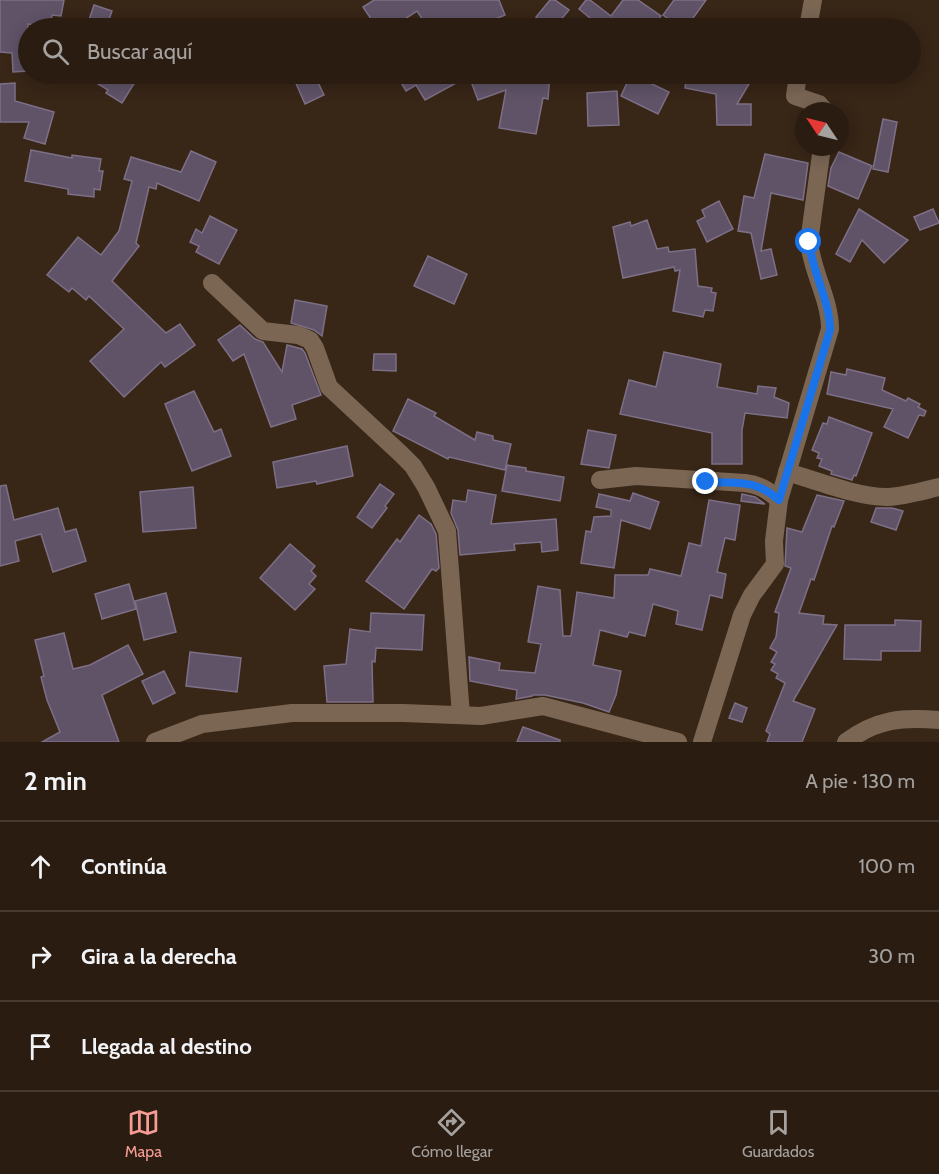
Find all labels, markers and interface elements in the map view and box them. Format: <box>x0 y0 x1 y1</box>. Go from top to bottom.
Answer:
search box <box>18 18 921 84</box>
icon: search <box>39 35 72 68</box>
text: Buscar aquí <box>87 38 192 65</box>
north arrow <box>795 102 849 156</box>
route start <box>795 228 821 254</box>
route end <box>692 468 718 494</box>
text: 2 min <box>24 765 87 797</box>
text: A pie · 130 m <box>805 769 915 793</box>
icon: ahead <box>24 850 57 883</box>
text: Continúa <box>81 853 167 880</box>
text: 100 m <box>859 854 915 878</box>
icon: right <box>24 940 57 973</box>
text: Gira a la derecha <box>81 943 237 970</box>
text: 30 m <box>868 944 915 968</box>
icon: arrive <box>24 1030 57 1063</box>
text: Llegada al destino <box>81 1033 252 1060</box>
tab: Mapa <box>125 1106 162 1161</box>
tab: Cómo llegar <box>411 1106 492 1161</box>
tab: Guardados <box>742 1106 814 1161</box>

